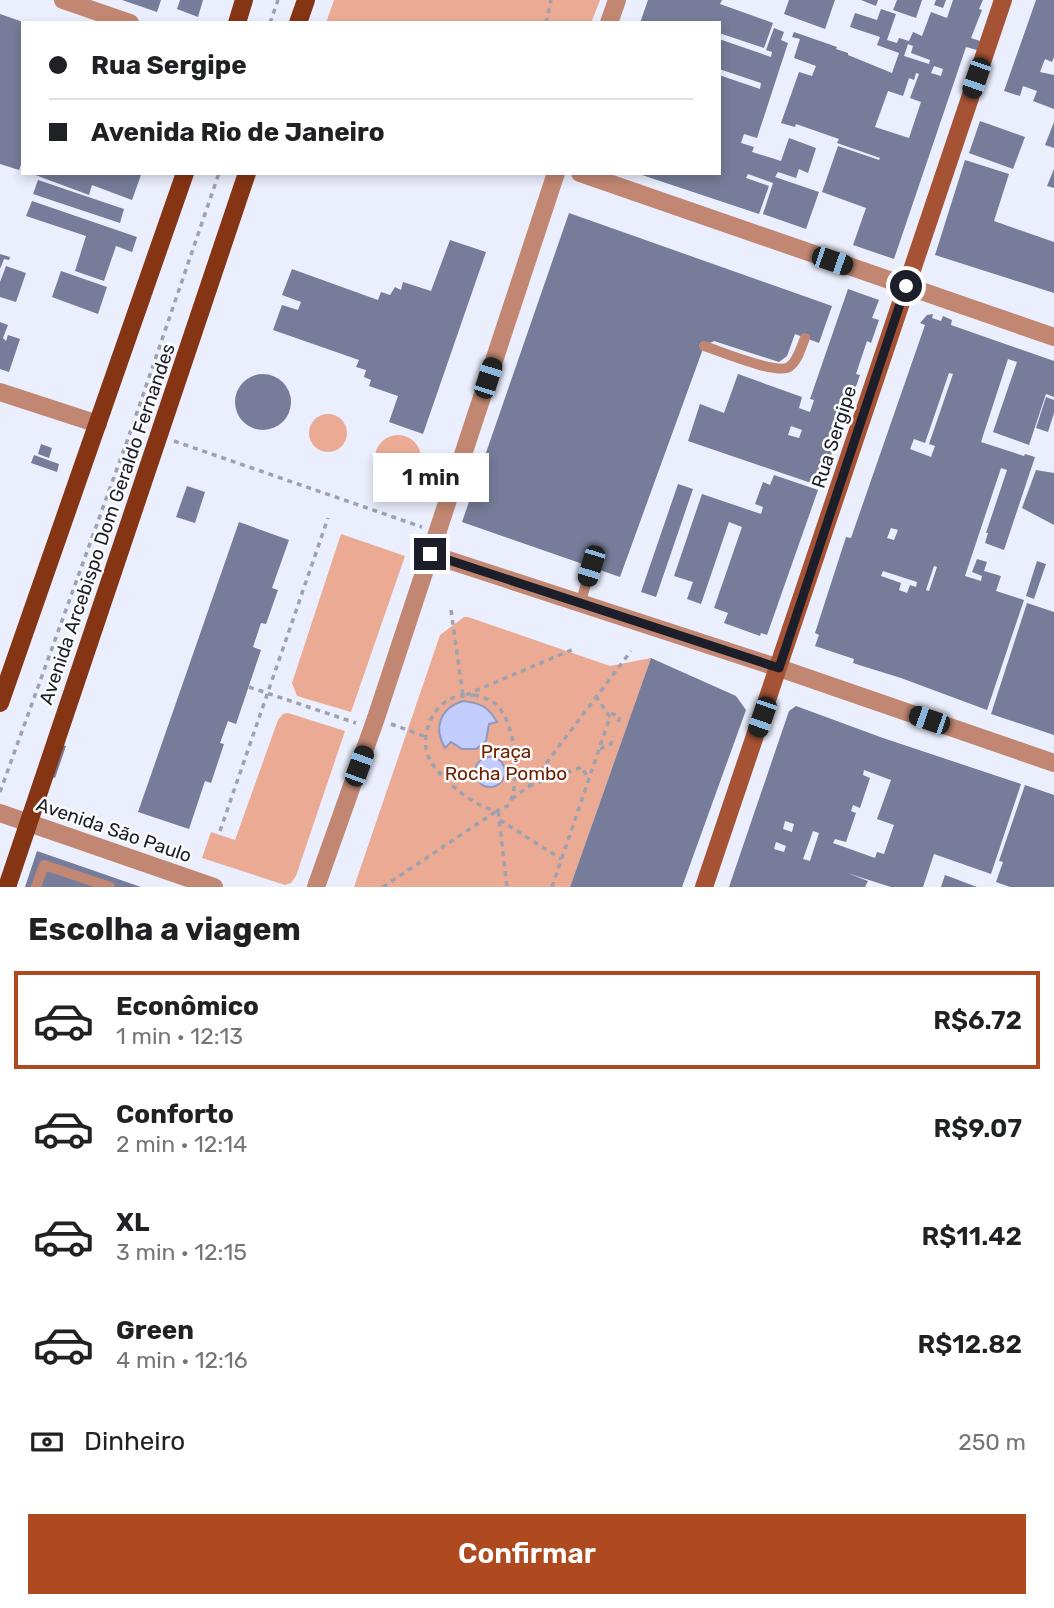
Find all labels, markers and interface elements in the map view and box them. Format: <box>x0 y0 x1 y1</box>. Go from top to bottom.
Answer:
text: Rua Sergipe <box>91 50 247 81</box>
car <box>960 55 993 101</box>
text: Avenida Rio de Janeiro <box>91 117 385 148</box>
car <box>809 244 856 278</box>
route start <box>890 270 922 302</box>
street label: Avenida Arcebispo Dom Geraldo Fernandes <box>34 340 180 708</box>
car <box>472 355 505 401</box>
street label: Rua Sergipe <box>807 383 861 491</box>
callout: 1 min <box>372 452 488 502</box>
text: 1 min <box>402 463 460 491</box>
route end <box>414 538 446 570</box>
car <box>575 543 608 589</box>
car <box>746 694 779 740</box>
car <box>906 703 953 737</box>
park label: Praça Rocha Pombo <box>445 740 567 785</box>
car <box>342 743 377 789</box>
street label: Avenida São Paulo <box>33 793 195 867</box>
text: Escolha a viagem <box>28 910 301 948</box>
icon: car <box>32 989 95 1052</box>
text: Econômico <box>116 991 259 1022</box>
text: R$6.72 <box>933 1005 1022 1036</box>
text: 1 min · 12:13 <box>116 1022 243 1050</box>
icon: car <box>32 1097 95 1160</box>
text: Conforto <box>116 1099 234 1130</box>
text: R$9.07 <box>933 1113 1022 1144</box>
text: 2 min · 12:14 <box>116 1130 247 1158</box>
icon: car <box>32 1205 95 1268</box>
text: XL <box>116 1207 149 1238</box>
text: R$11.42 <box>922 1221 1022 1252</box>
text: 3 min · 12:15 <box>116 1238 247 1266</box>
icon: car <box>32 1313 95 1376</box>
text: Green <box>116 1315 194 1346</box>
text: R$12.82 <box>917 1329 1022 1360</box>
text: 4 min · 12:16 <box>116 1346 248 1374</box>
icon: cash <box>28 1423 66 1461</box>
text: Dinheiro <box>84 1426 185 1457</box>
text: 250 m <box>958 1428 1026 1456</box>
button: Confirmar <box>28 1514 1026 1594</box>

